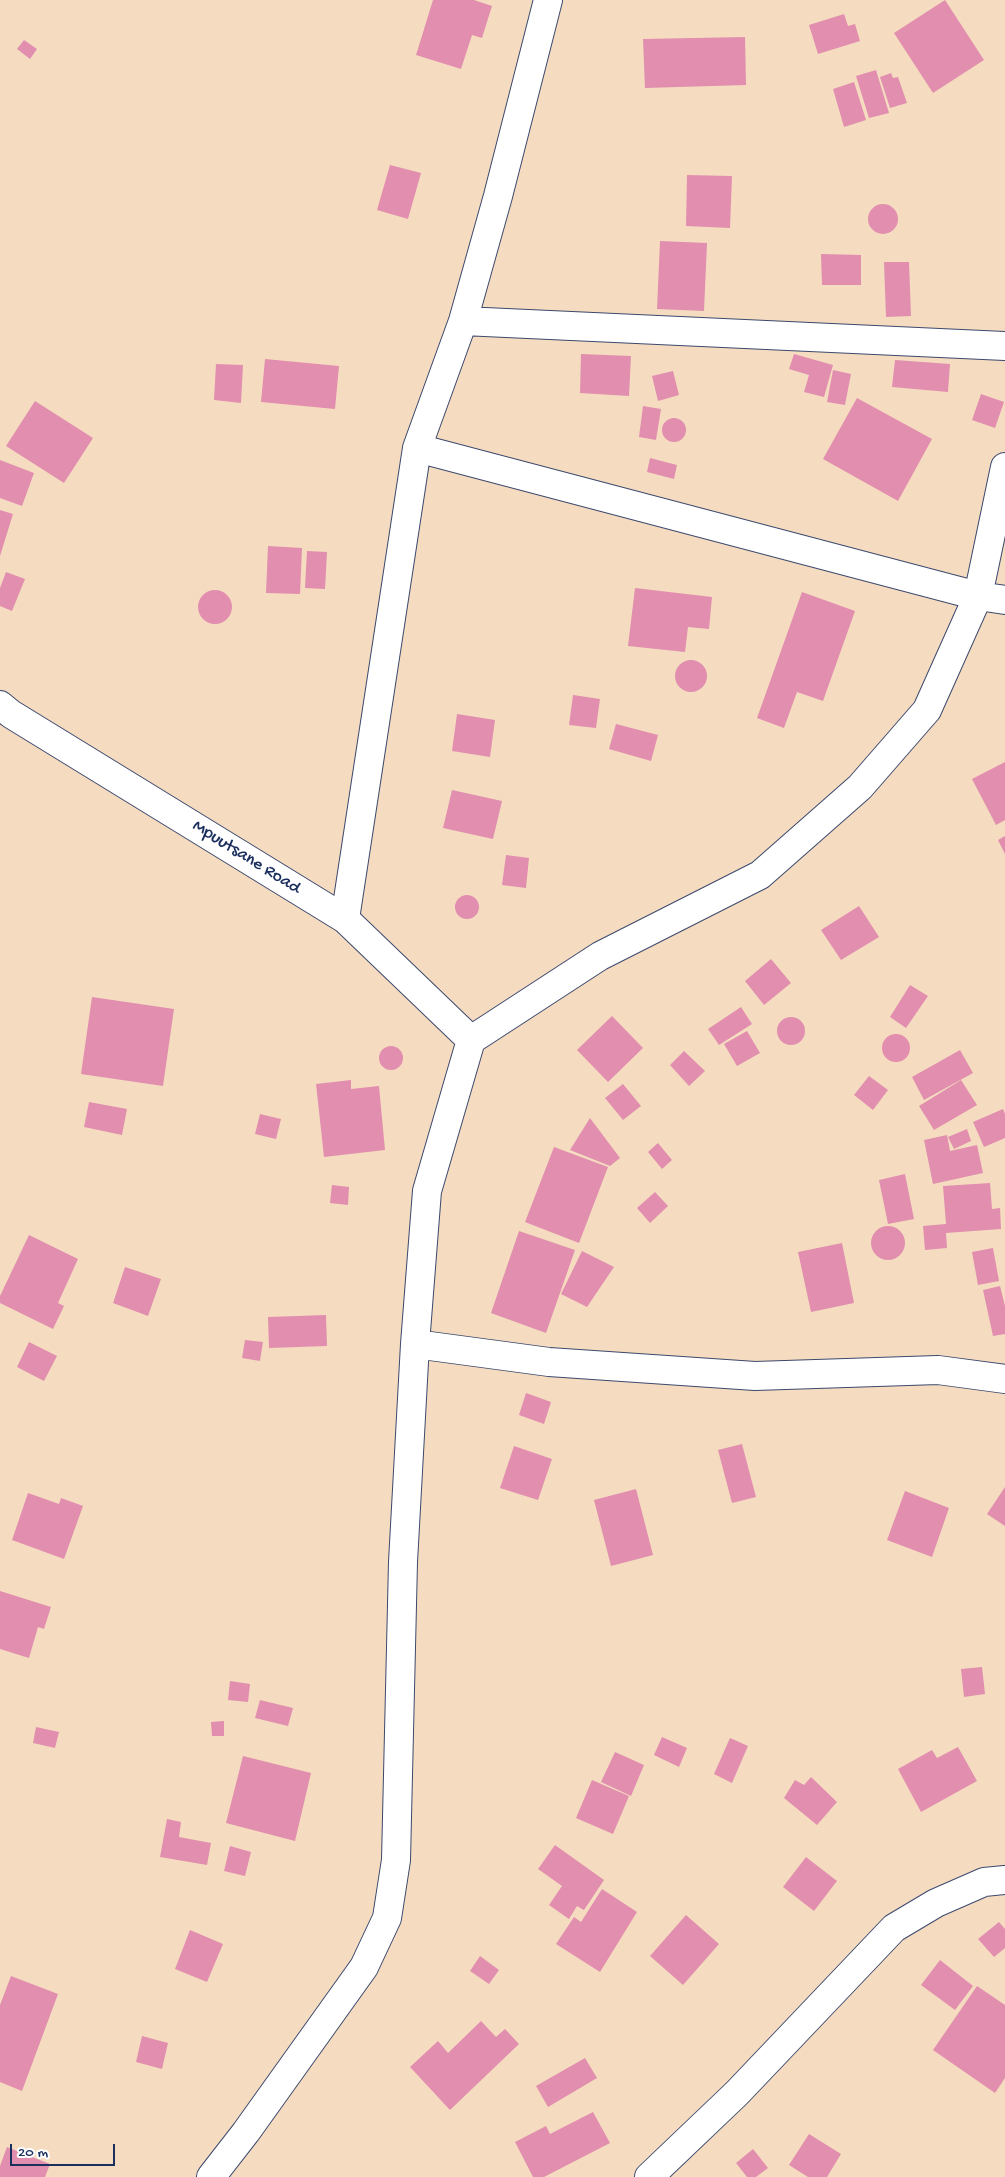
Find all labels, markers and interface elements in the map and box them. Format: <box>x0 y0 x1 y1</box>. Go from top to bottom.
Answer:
street label: Mpuutsane Road <box>188 816 304 900</box>
scale bar <box>12 2134 118 2166</box>
text: 20 m <box>18 2144 48 2162</box>

